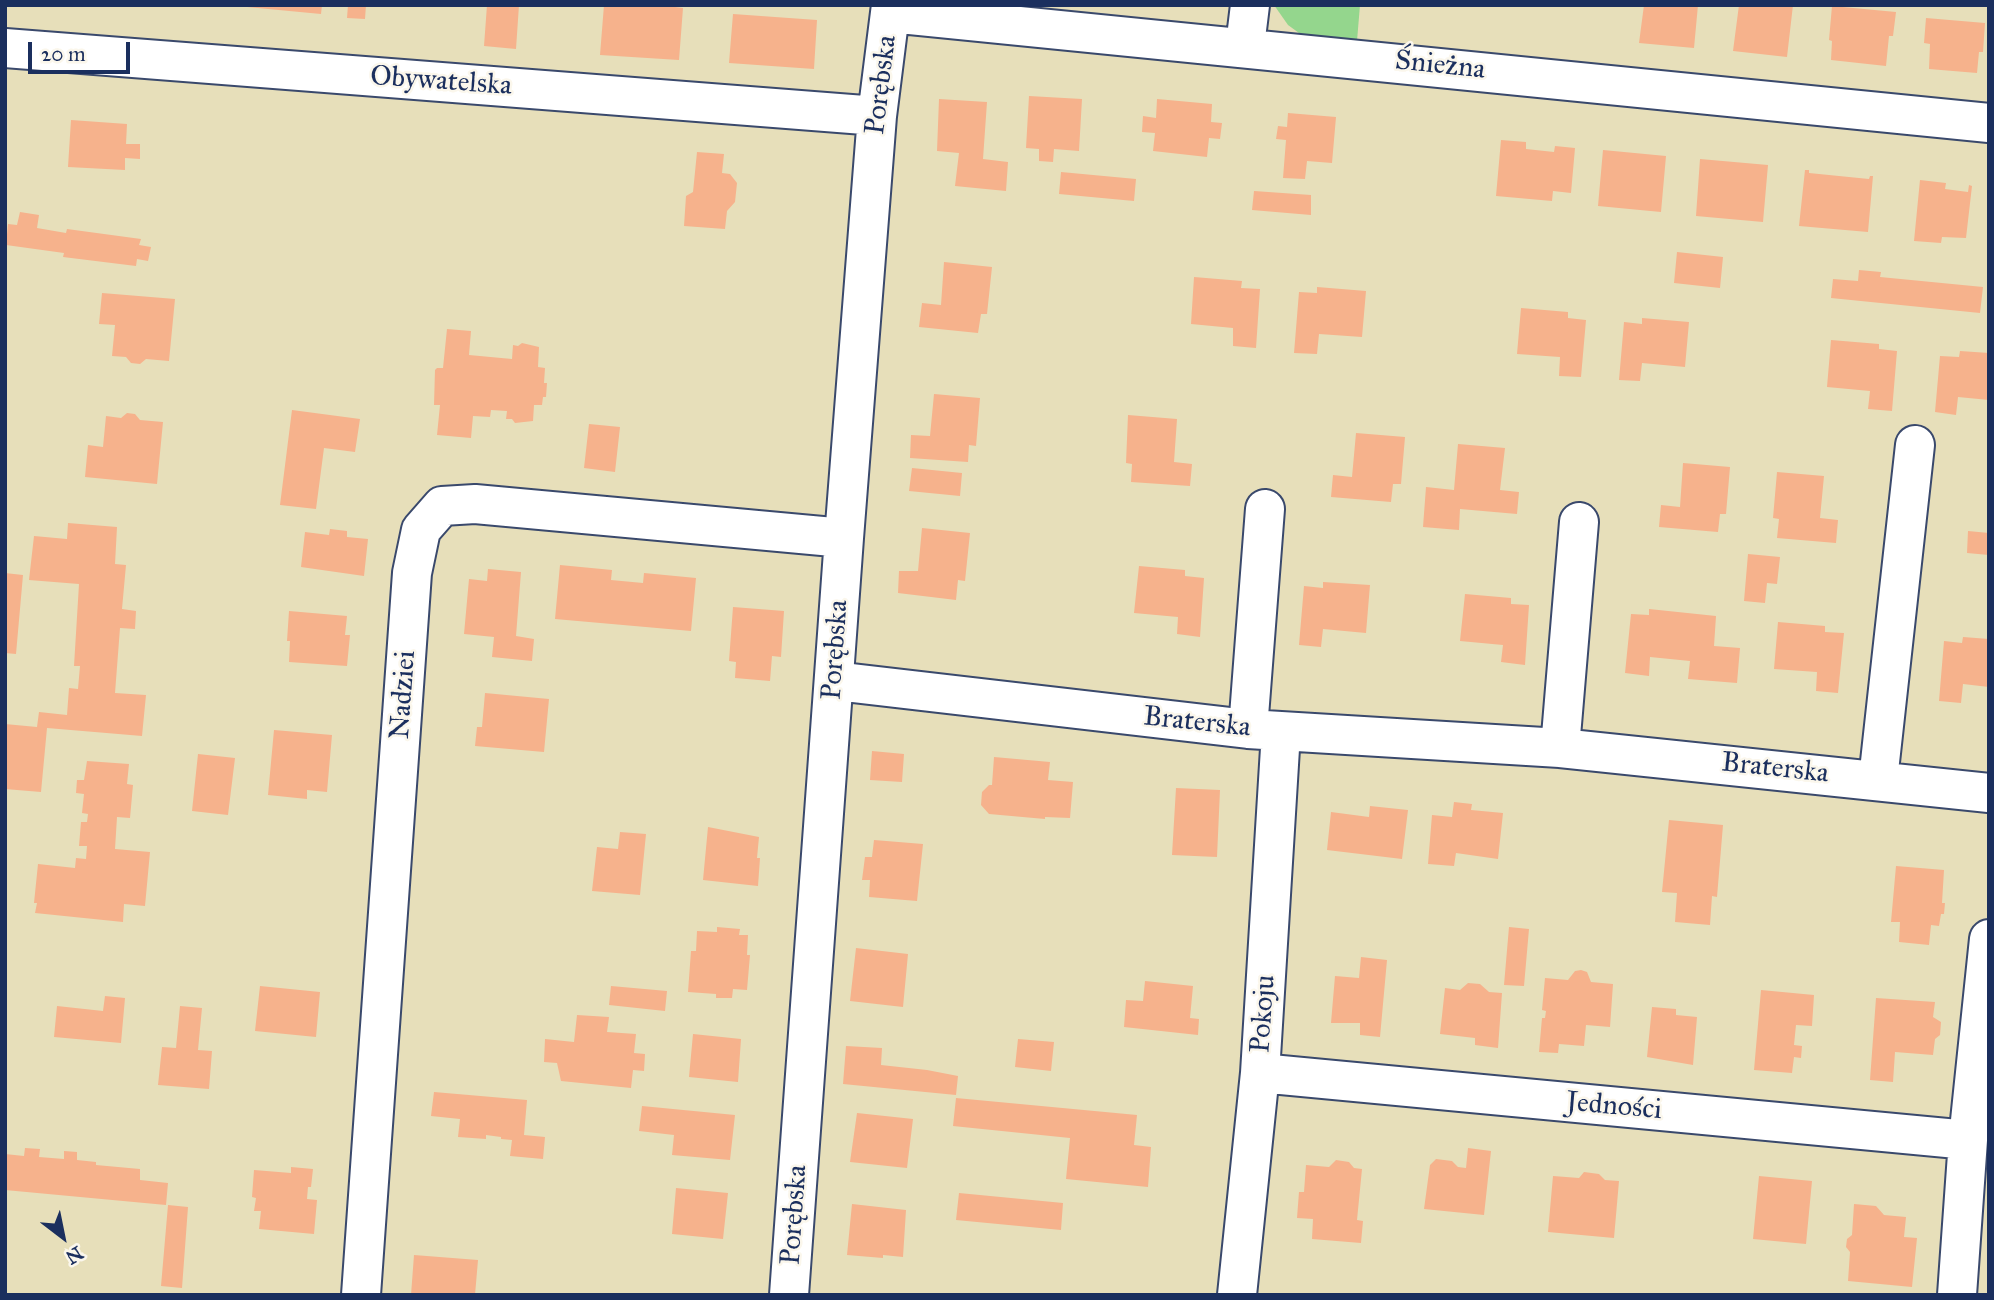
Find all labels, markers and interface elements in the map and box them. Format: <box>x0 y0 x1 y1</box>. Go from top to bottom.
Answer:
scale bar <box>32 28 133 72</box>
street label: Porębska <box>859 33 905 137</box>
text: 20 m <box>41 41 86 67</box>
street label: Śnieżna <box>1393 45 1487 87</box>
street label: Obywatelska <box>369 60 513 104</box>
street label: Porębska <box>816 599 856 701</box>
street label: Nadziei <box>384 650 424 740</box>
street label: Braterska <box>1142 701 1252 745</box>
street label: Braterska <box>1720 747 1830 791</box>
street label: Pokoju <box>1245 974 1283 1054</box>
street label: Jedności <box>1565 1086 1663 1128</box>
street label: Porębska <box>775 1164 815 1266</box>
north arrow <box>28 1202 98 1272</box>
text: N <box>61 1241 87 1269</box>

